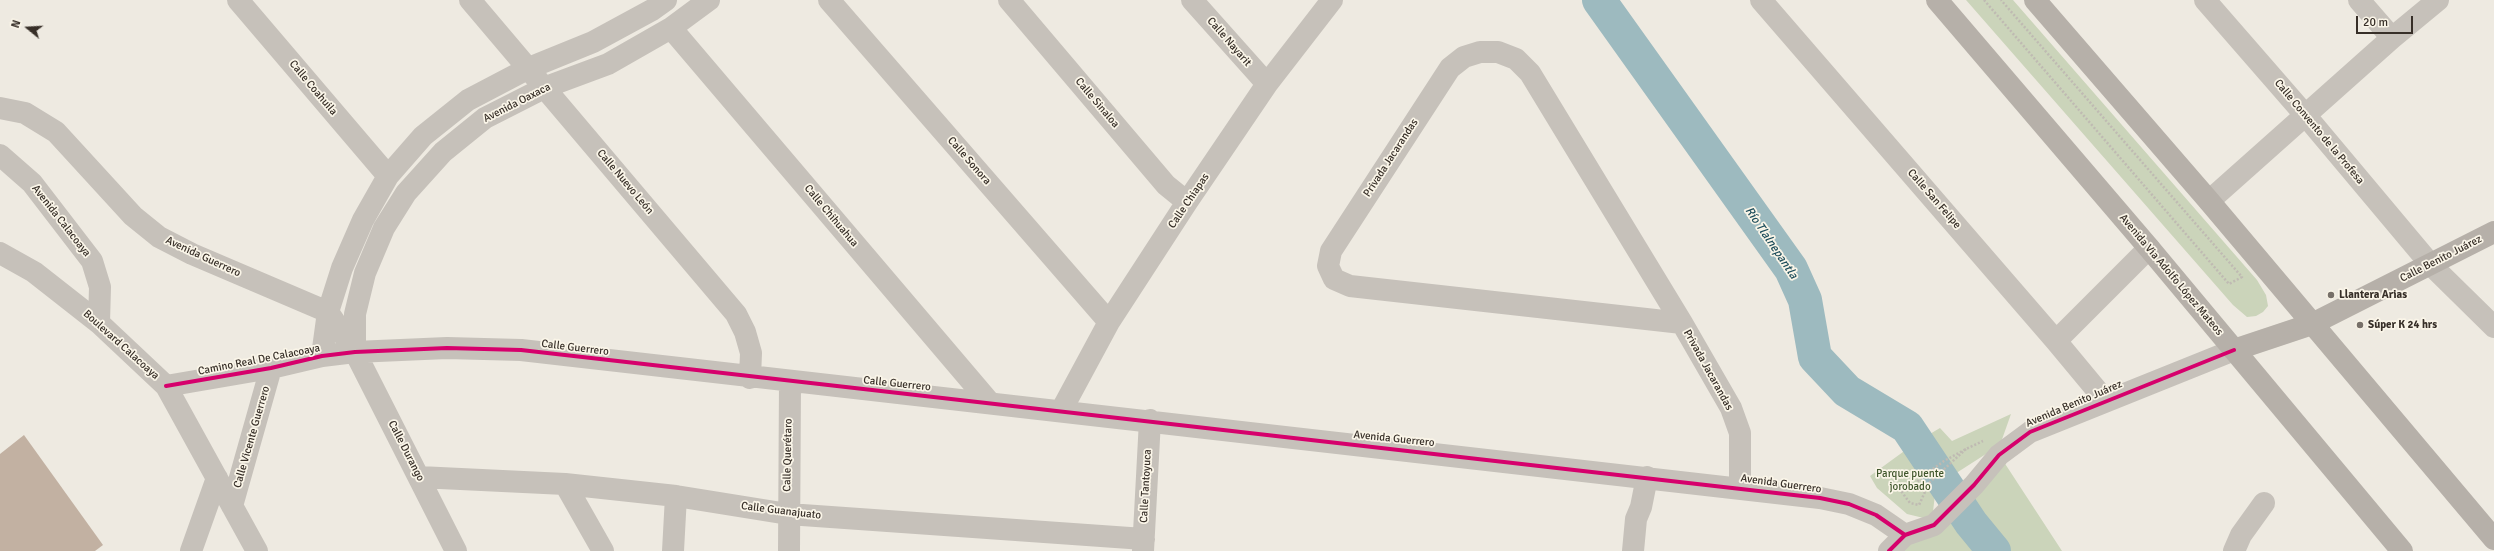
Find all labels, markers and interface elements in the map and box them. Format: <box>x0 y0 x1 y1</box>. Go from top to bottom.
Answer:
north arrow <box>8 8 48 48</box>
scale bar <box>2358 8 2415 34</box>
street label: Calle Nayarit <box>1204 15 1254 69</box>
text: 20 m <box>2363 15 2388 30</box>
text: N <box>9 18 23 30</box>
street label: Calle Coahuila <box>286 58 340 118</box>
street label: Calle Sinaloa <box>1072 75 1122 131</box>
street label: Calle Convento de la Profesa <box>2271 77 2367 187</box>
street label: Avenida Oaxaca <box>481 80 553 126</box>
street label: Privada Jacarandas <box>1361 117 1421 199</box>
street label: Calle Sonora <box>945 134 993 188</box>
street label: Calle Nuevo León <box>594 147 656 217</box>
street label: Calle San Felipe <box>1904 166 1964 232</box>
street label: Calle Chiapas <box>1166 171 1212 231</box>
street label: Avenida Calacoaya <box>29 182 93 260</box>
street label: Calle Chihuahua <box>801 182 861 250</box>
water label: Río Tlalnepantla <box>1742 204 1800 282</box>
street label: Avenida Via Adolfo López Mateos <box>2116 212 2226 338</box>
street label: Calle Benito Juárez <box>2398 233 2484 285</box>
street label: Avenida Guerrero <box>163 234 243 280</box>
place label: Llantera Arias <box>2339 288 2407 302</box>
marker: Llantera Arias <box>2326 290 2336 300</box>
street label: Boulevard Calacoaya <box>80 307 162 383</box>
place label: Súper K 24 hrs <box>2368 318 2437 332</box>
marker: Súper K 24 hrs <box>2355 320 2365 330</box>
street label: Privada Jacarandas <box>1680 327 1736 413</box>
street label: Calle Guerrero <box>541 337 609 359</box>
street label: Camino Real De Calacoaya <box>197 342 321 378</box>
street label: Calle Guerrero <box>863 374 931 394</box>
street label: Avenida Benito Juárez <box>2024 378 2124 430</box>
street label: Calle Vicente Guerrero <box>231 385 273 489</box>
street label: Calle Durango <box>385 418 427 484</box>
street label: Calle Querétaro <box>781 418 795 492</box>
street label: Avenida Guerrero <box>1353 428 1435 450</box>
street label: Calle Tantoyuca <box>1137 449 1155 523</box>
park label: Parque puente jorobado <box>1876 467 1944 493</box>
street label: Avenida Guerrero <box>1740 472 1822 496</box>
street label: Calle Guanajuato <box>740 500 822 522</box>

